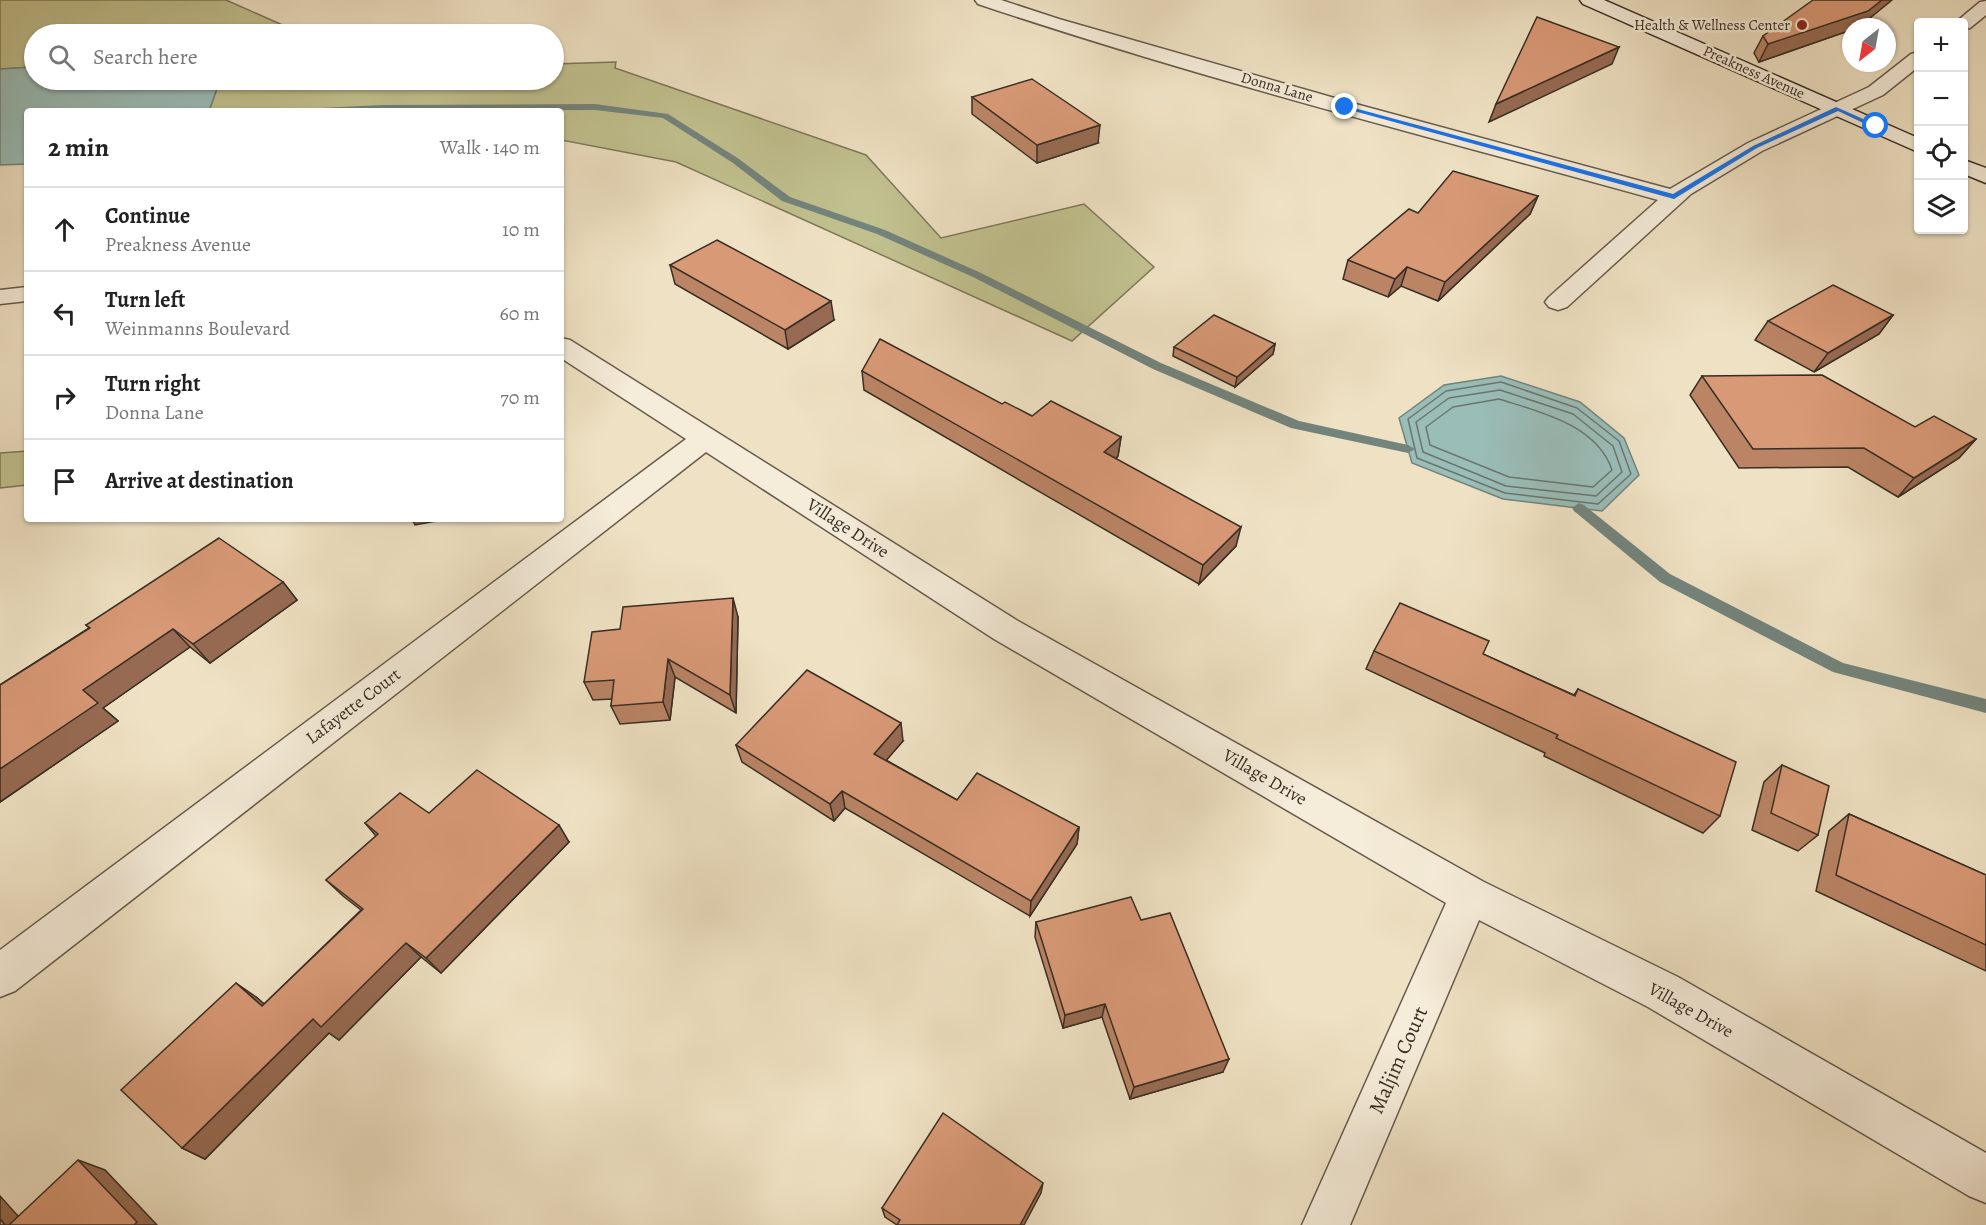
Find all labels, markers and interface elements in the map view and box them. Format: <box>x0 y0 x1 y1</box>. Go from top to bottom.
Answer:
place label: Health & Wellness Center <box>1634 15 1790 35</box>
marker: Health & Wellness Center <box>1795 18 1809 32</box>
north arrow <box>1842 18 1896 72</box>
map controls <box>1914 18 1968 234</box>
button: + <box>1914 18 1968 72</box>
search box <box>24 24 564 90</box>
icon: search <box>45 41 78 74</box>
street label: Preakness Avenue <box>1700 41 1808 104</box>
text: Search here <box>93 42 198 72</box>
street label: Donna Lane <box>1239 67 1316 107</box>
button: − <box>1914 72 1968 126</box>
route end <box>1331 93 1357 119</box>
route start <box>1862 112 1888 138</box>
button: locate <box>1914 126 1968 180</box>
text: 2 min <box>48 130 109 165</box>
text: Walk · 140 m <box>440 134 540 161</box>
button: layers <box>1914 180 1968 234</box>
text: Continue <box>105 201 190 231</box>
icon: ahead <box>48 213 81 246</box>
text: 10 m <box>502 216 540 243</box>
text: Preakness Avenue <box>105 231 251 258</box>
text: Turn left <box>105 285 185 315</box>
icon: left <box>48 297 81 330</box>
text: 60 m <box>500 300 540 327</box>
text: Weinmanns Boulevard <box>105 315 290 342</box>
text: Turn right <box>105 369 201 399</box>
icon: right <box>48 381 81 414</box>
text: 70 m <box>500 384 540 411</box>
text: Donna Lane <box>105 399 204 426</box>
icon: arrive <box>48 465 81 498</box>
text: Arrive at destination <box>105 466 294 496</box>
street label: Village Drive <box>801 492 894 564</box>
street label: Lafayette Court <box>301 662 405 750</box>
street label: Village Drive <box>1218 743 1312 811</box>
street label: Village Drive <box>1643 976 1738 1043</box>
street label: Maljim Court <box>1362 1002 1434 1118</box>

